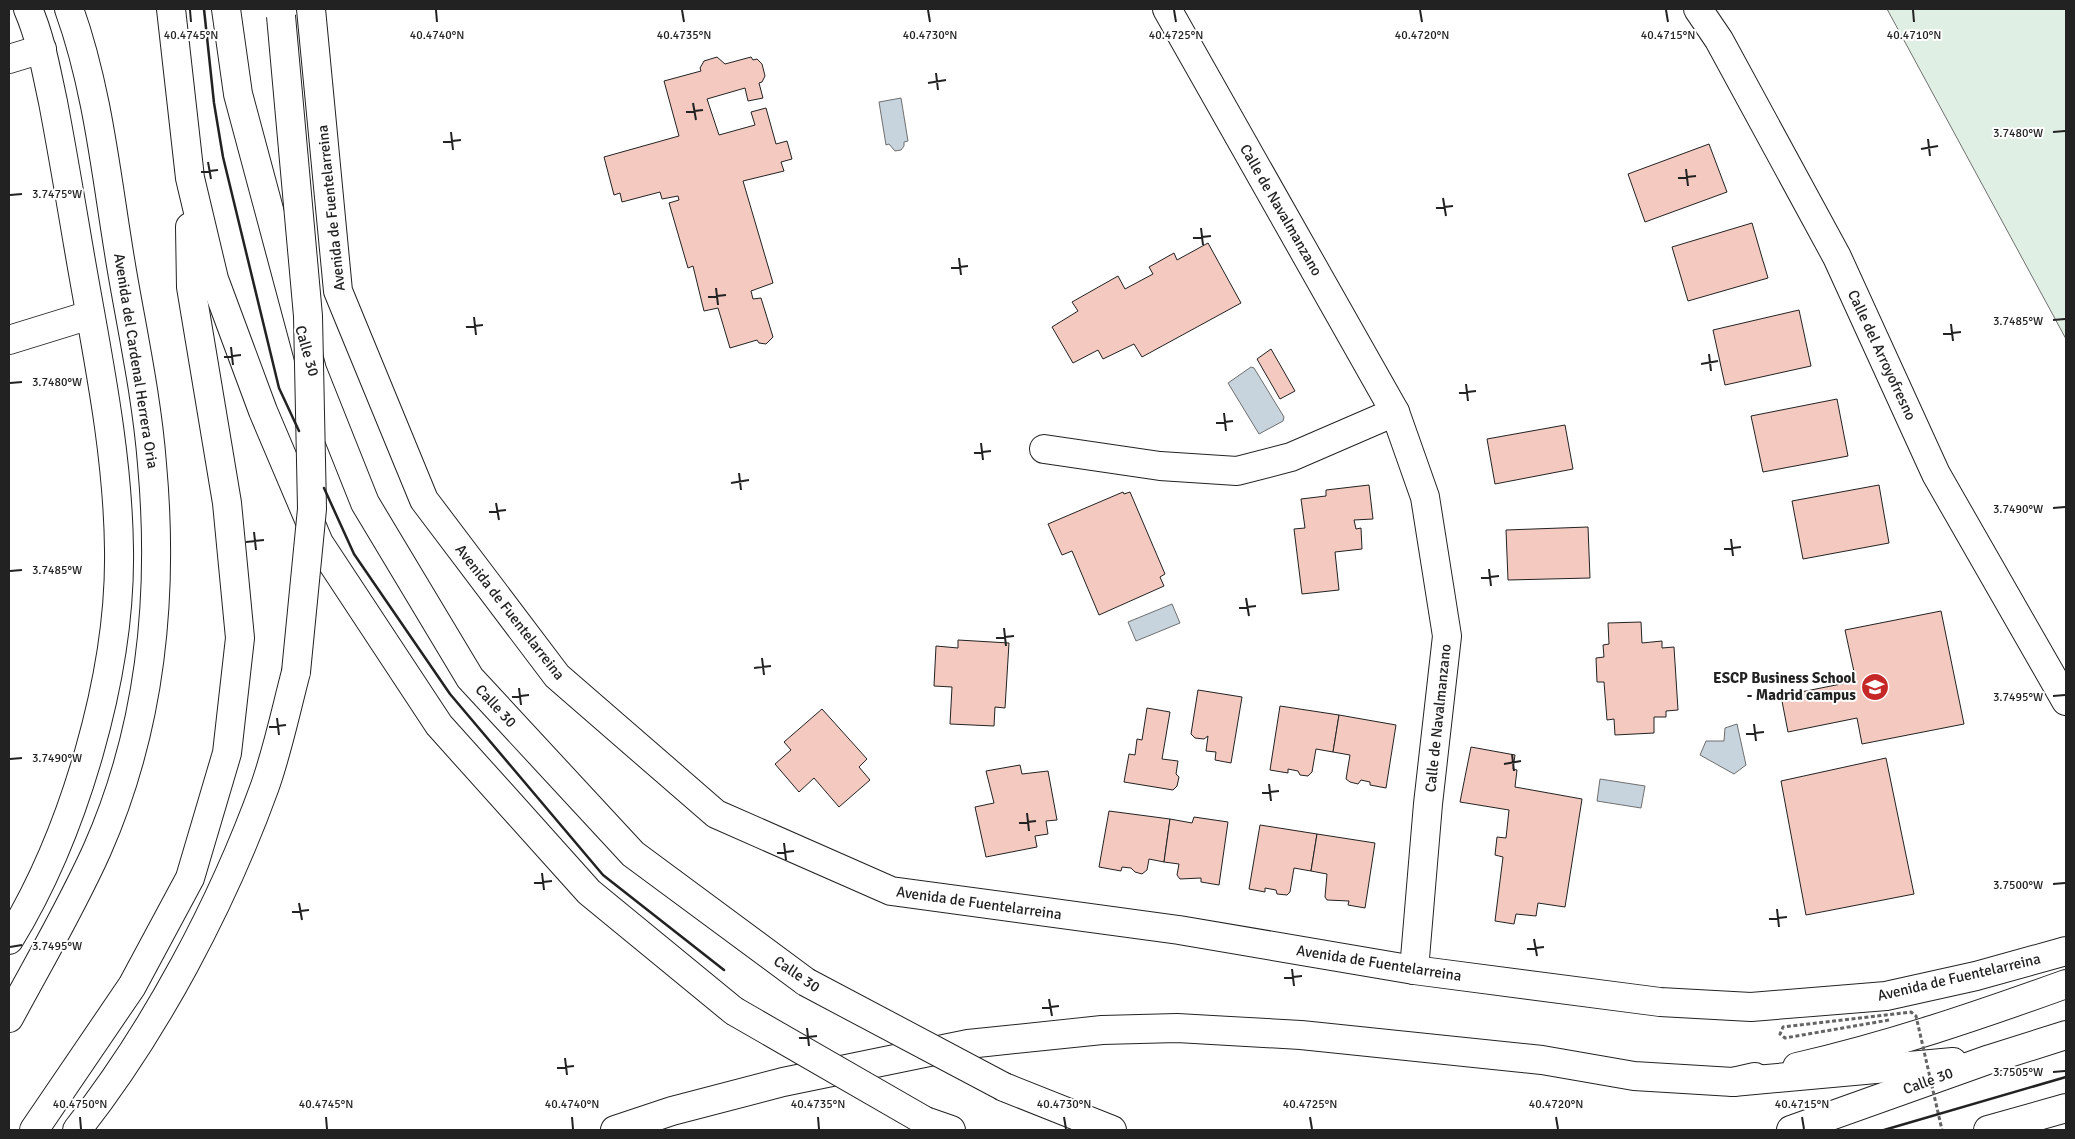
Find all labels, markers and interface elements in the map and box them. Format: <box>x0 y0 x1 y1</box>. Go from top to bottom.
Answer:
text: 40.4745°N <box>164 28 218 43</box>
text: 40.4740°N <box>410 28 464 43</box>
text: 40.4735°N <box>657 28 711 43</box>
text: 40.4730°N <box>903 28 957 43</box>
text: 40.4725°N <box>1149 28 1203 43</box>
text: 40.4720°N <box>1395 28 1449 43</box>
text: 40.4715°N <box>1641 28 1695 43</box>
text: 40.4710°N <box>1887 28 1941 43</box>
street label: Avenida de Fuentelarreina <box>313 124 349 292</box>
text: 3.7480°W <box>1993 126 2043 141</box>
street label: Calle de Navalmanzano <box>1236 141 1326 279</box>
text: 3.7475°W <box>32 187 82 202</box>
street label: Avenida del Cardenal Herrera Oria <box>110 252 162 470</box>
street label: Calle del Arroyofresno <box>1844 287 1920 423</box>
text: 3.7485°W <box>1993 314 2043 329</box>
street label: Calle 30 <box>291 323 323 379</box>
text: 3.7480°W <box>32 375 82 390</box>
text: 3.7490°W <box>1993 502 2043 517</box>
street label: Avenida de Fuentelarreina <box>452 541 568 683</box>
text: 3.7485°W <box>32 563 82 578</box>
street label: Calle de Navalmanzano <box>1421 643 1455 793</box>
place label: ESCP Business School - Madrid campus <box>1713 669 1856 704</box>
school or university icon: ESCP Business School - Madrid campus <box>1860 672 1890 702</box>
street label: Calle 30 <box>472 681 520 731</box>
text: 3.7495°W <box>1993 690 2043 705</box>
text: 3.7490°W <box>32 751 82 766</box>
text: 3.7500°W <box>1993 878 2043 893</box>
street label: Avenida de Fuentelarreina <box>895 882 1063 924</box>
text: 3.7495°W <box>32 939 82 954</box>
street label: Avenida de Fuentelarreina <box>1295 941 1463 985</box>
street label: Avenida de Fuentelarreina <box>1876 949 2042 1005</box>
street label: Calle 30 <box>770 952 824 996</box>
street label: Calle 30 <box>1900 1064 1956 1098</box>
text: 3.7505°W <box>1993 1065 2043 1080</box>
text: 40.4750°N <box>53 1097 107 1112</box>
text: 40.4745°N <box>299 1097 353 1112</box>
text: 40.4740°N <box>545 1097 599 1112</box>
text: 40.4735°N <box>791 1097 845 1112</box>
text: 40.4730°N <box>1037 1097 1091 1112</box>
text: 40.4725°N <box>1283 1097 1337 1112</box>
text: 40.4720°N <box>1529 1097 1583 1112</box>
text: 40.4715°N <box>1775 1097 1829 1112</box>

